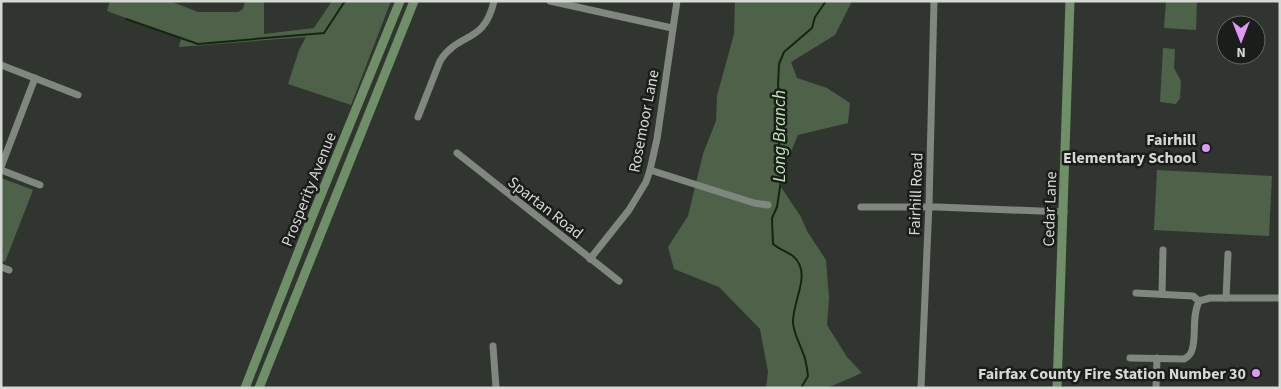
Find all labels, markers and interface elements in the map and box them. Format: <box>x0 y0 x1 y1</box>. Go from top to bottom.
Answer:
north arrow <box>1216 15 1266 65</box>
text: N <box>1236 42 1246 62</box>
street label: Rosemoor Lane <box>623 68 665 174</box>
water label: Long Branch <box>767 90 792 182</box>
street label: Prosperity Avenue <box>276 129 342 250</box>
place label: Fairhill Elementary School <box>1063 129 1196 169</box>
marker: Fairhill Elementary School <box>1200 142 1212 154</box>
street label: Fairhill Road <box>904 152 928 236</box>
street label: Spartan Road <box>503 171 588 244</box>
street label: Cedar Lane <box>1038 171 1062 247</box>
place label: Fairfax County Fire Station Number 30 <box>978 363 1246 385</box>
marker: Fairfax County Fire Station Number 30 <box>1250 367 1262 379</box>

